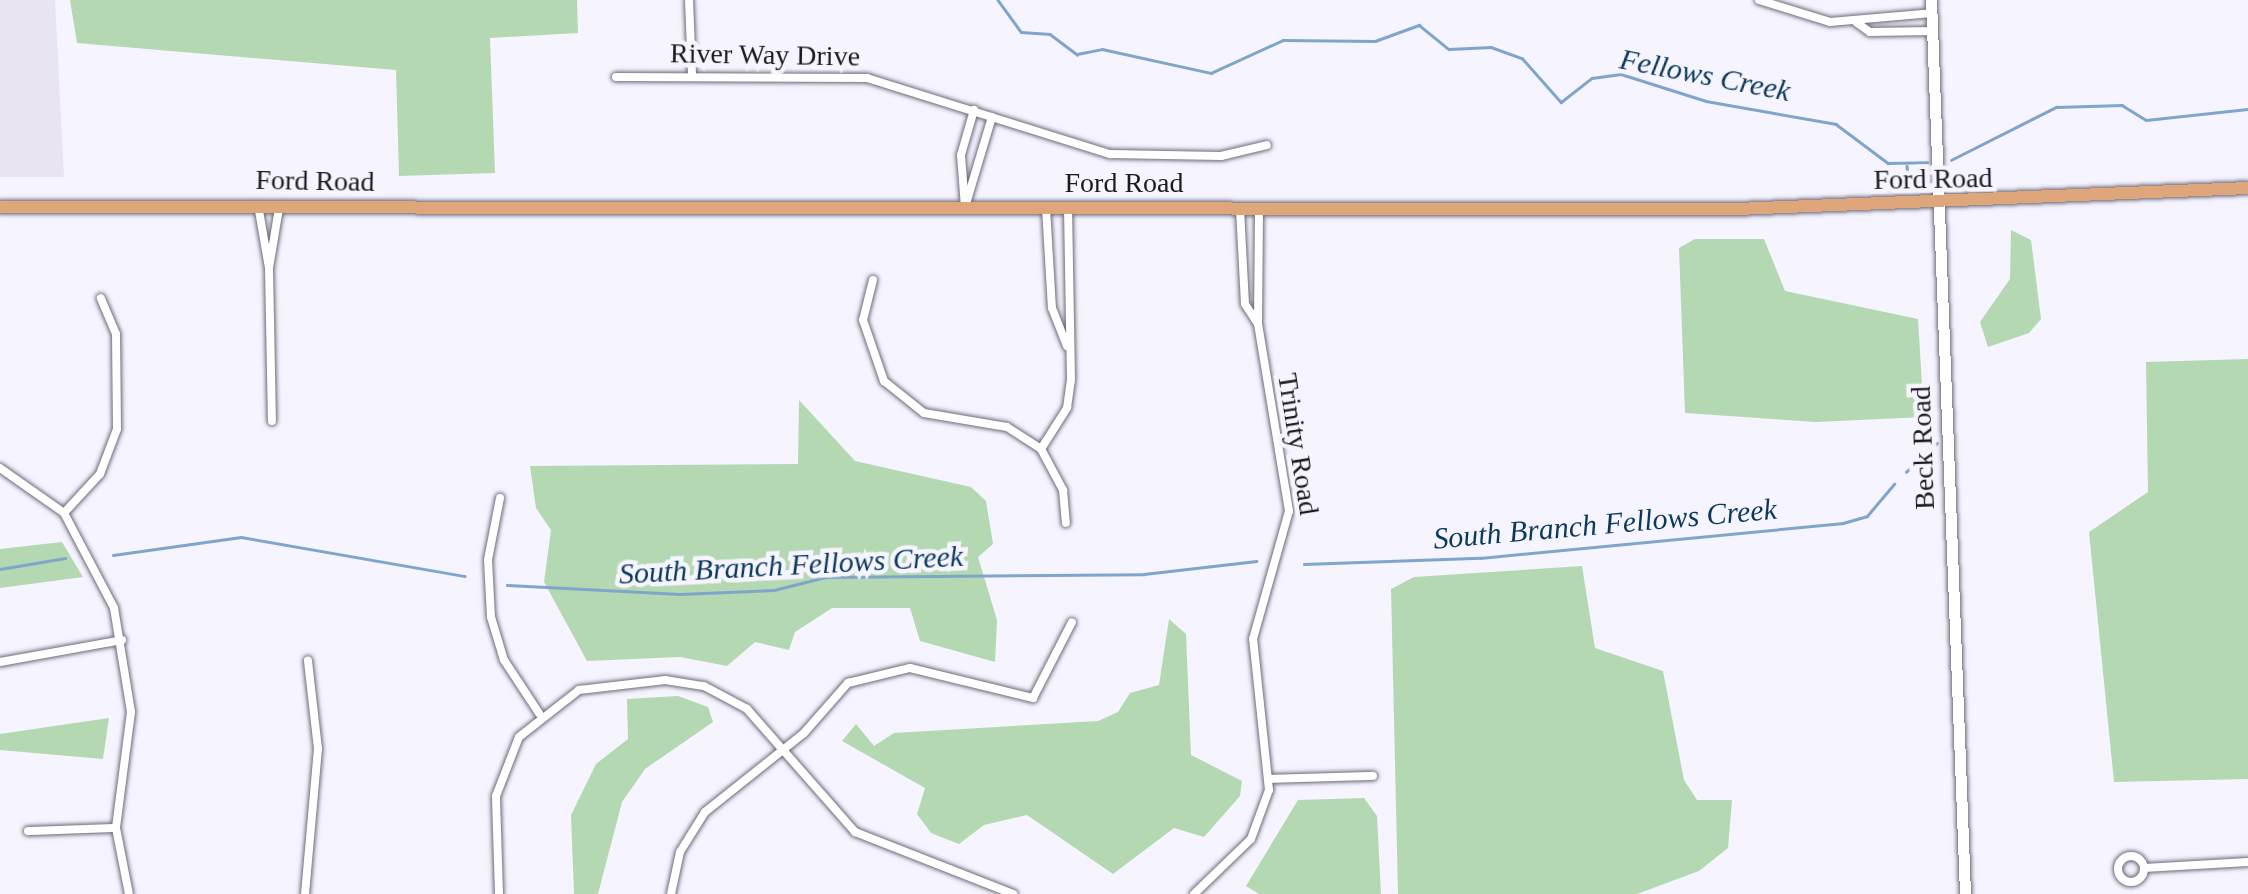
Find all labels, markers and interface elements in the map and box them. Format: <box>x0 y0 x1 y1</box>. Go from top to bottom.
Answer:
street label: River Way Drive <box>669 37 861 73</box>
water label: Fellows Creek <box>1617 41 1793 109</box>
street label: Ford Road <box>1873 161 1993 197</box>
street label: Ford Road <box>255 163 375 199</box>
street label: Ford Road <box>1064 166 1184 200</box>
street label: Trinity Road <box>1270 371 1326 517</box>
street label: Beck Road <box>1904 386 1942 510</box>
water label: South Branch Fellows Creek <box>1432 491 1778 557</box>
water label: South Branch Fellows Creek <box>618 538 964 592</box>

